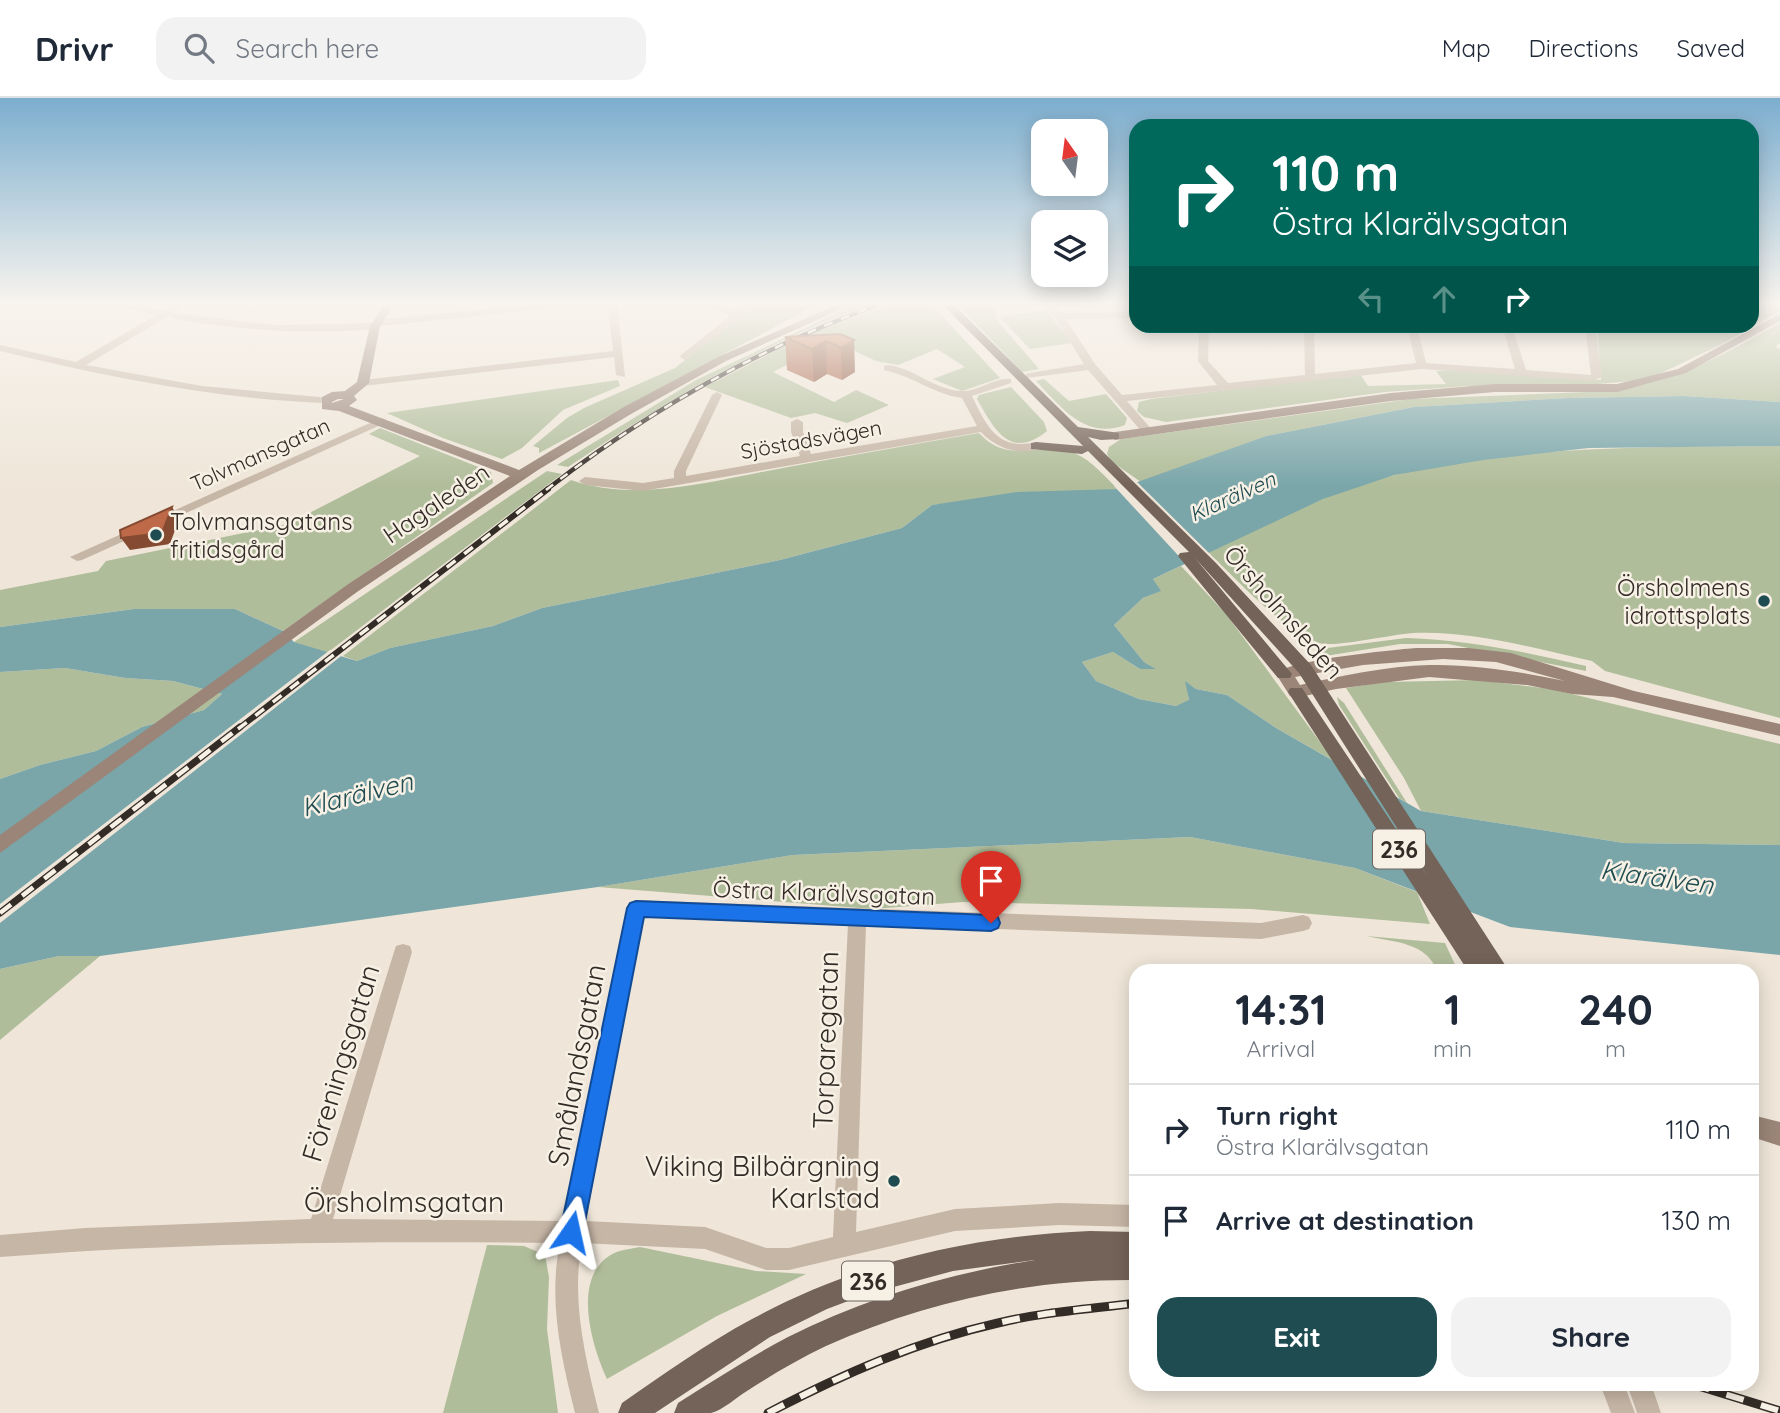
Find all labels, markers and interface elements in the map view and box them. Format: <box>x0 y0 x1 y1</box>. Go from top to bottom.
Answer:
search box <box>156 17 646 80</box>
text: Drivr <box>35 28 114 69</box>
icon: search <box>180 29 218 67</box>
text: Search here <box>236 32 379 65</box>
text: Map <box>1442 33 1491 63</box>
text: Directions <box>1529 33 1639 63</box>
text: Saved <box>1677 33 1745 63</box>
north arrow <box>1031 119 1108 196</box>
map controls <box>1031 119 1108 287</box>
text: 110 m <box>1272 142 1399 203</box>
icon: right <box>1157 147 1248 238</box>
text: Östra Klarälvsgatan <box>1272 203 1568 243</box>
button: layers <box>1031 210 1108 287</box>
icon: left <box>1352 280 1390 318</box>
icon: ahead <box>1425 280 1463 318</box>
icon: right <box>1498 280 1536 318</box>
street label: Tolvmansgatan <box>186 412 334 496</box>
street label: Sjöstadsvägen <box>738 414 884 464</box>
street label: Hagaleden <box>377 456 495 550</box>
water label: Klarälven <box>1185 465 1280 527</box>
place label: Tolvmansgatans fritidsgård <box>170 506 353 564</box>
marker: Tolvmansgatans fritidsgård <box>148 527 164 543</box>
street label: Örsholmsleden <box>1218 539 1350 685</box>
place label: Örsholmens idrottsplats <box>1617 572 1750 630</box>
marker: Örsholmens idrottsplats <box>1756 593 1772 609</box>
water label: Klarälven <box>298 764 417 824</box>
road number: 236 <box>1373 830 1425 869</box>
pin <box>961 851 1021 923</box>
water label: Klarälven <box>1599 853 1716 901</box>
icon: arrive <box>972 862 1010 900</box>
street label: Östra Klarälvsgatan <box>712 873 936 911</box>
street label: Torparegatan <box>804 950 846 1130</box>
street label: Föreningsgatan <box>293 960 387 1166</box>
street label: Smålandsgatan <box>539 961 613 1169</box>
text: 14:31 <box>1235 983 1327 1036</box>
text: 1 <box>1444 983 1461 1036</box>
text: 240 <box>1578 983 1653 1036</box>
text: Arrival <box>1247 1034 1315 1063</box>
text: min <box>1433 1034 1472 1063</box>
text: m <box>1605 1034 1626 1063</box>
text: Turn right <box>1216 1099 1338 1132</box>
icon: right <box>1157 1111 1195 1149</box>
text: 110 m <box>1665 1113 1731 1146</box>
text: Östra Klarälvsgatan <box>1216 1132 1429 1161</box>
place label: Viking Bilbärgning Karlstad <box>645 1148 880 1215</box>
marker: Viking Bilbärgning Karlstad <box>886 1173 902 1189</box>
street label: Örsholmsgatan <box>304 1184 504 1219</box>
position arrow <box>534 1195 608 1269</box>
icon: arrive <box>1157 1202 1195 1240</box>
text: Arrive at destination <box>1216 1204 1474 1237</box>
text: 130 m <box>1661 1204 1731 1237</box>
road number: 236 <box>842 1262 894 1300</box>
button: Exit <box>1157 1297 1437 1377</box>
button: Share <box>1451 1297 1731 1377</box>

